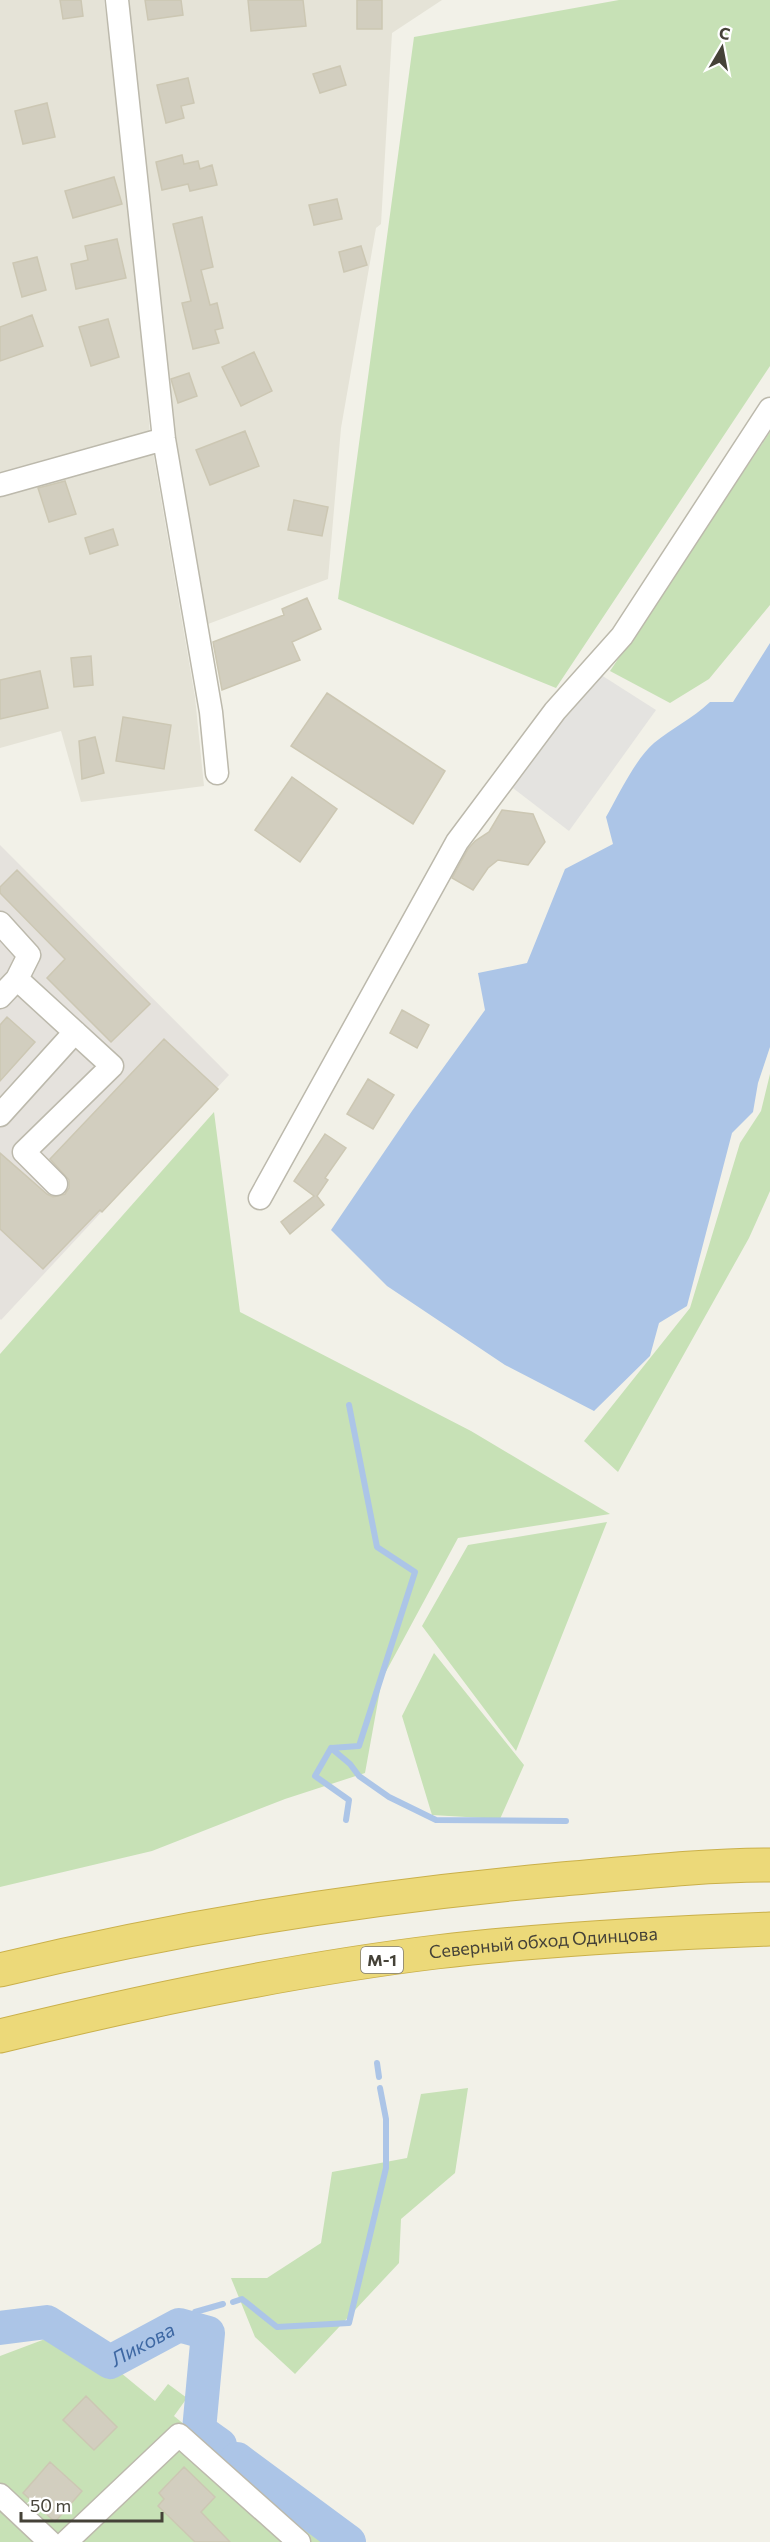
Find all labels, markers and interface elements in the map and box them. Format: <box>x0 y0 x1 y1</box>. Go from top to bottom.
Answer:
north arrow <box>692 18 752 78</box>
text: С <box>718 22 732 43</box>
street label: Северный обход Одинцова <box>428 1922 658 1963</box>
road number: М-1 <box>361 1947 403 1973</box>
water label: Ликова <box>105 2317 179 2371</box>
scale bar <box>21 2485 162 2523</box>
text: 50 m <box>30 2494 71 2516</box>

